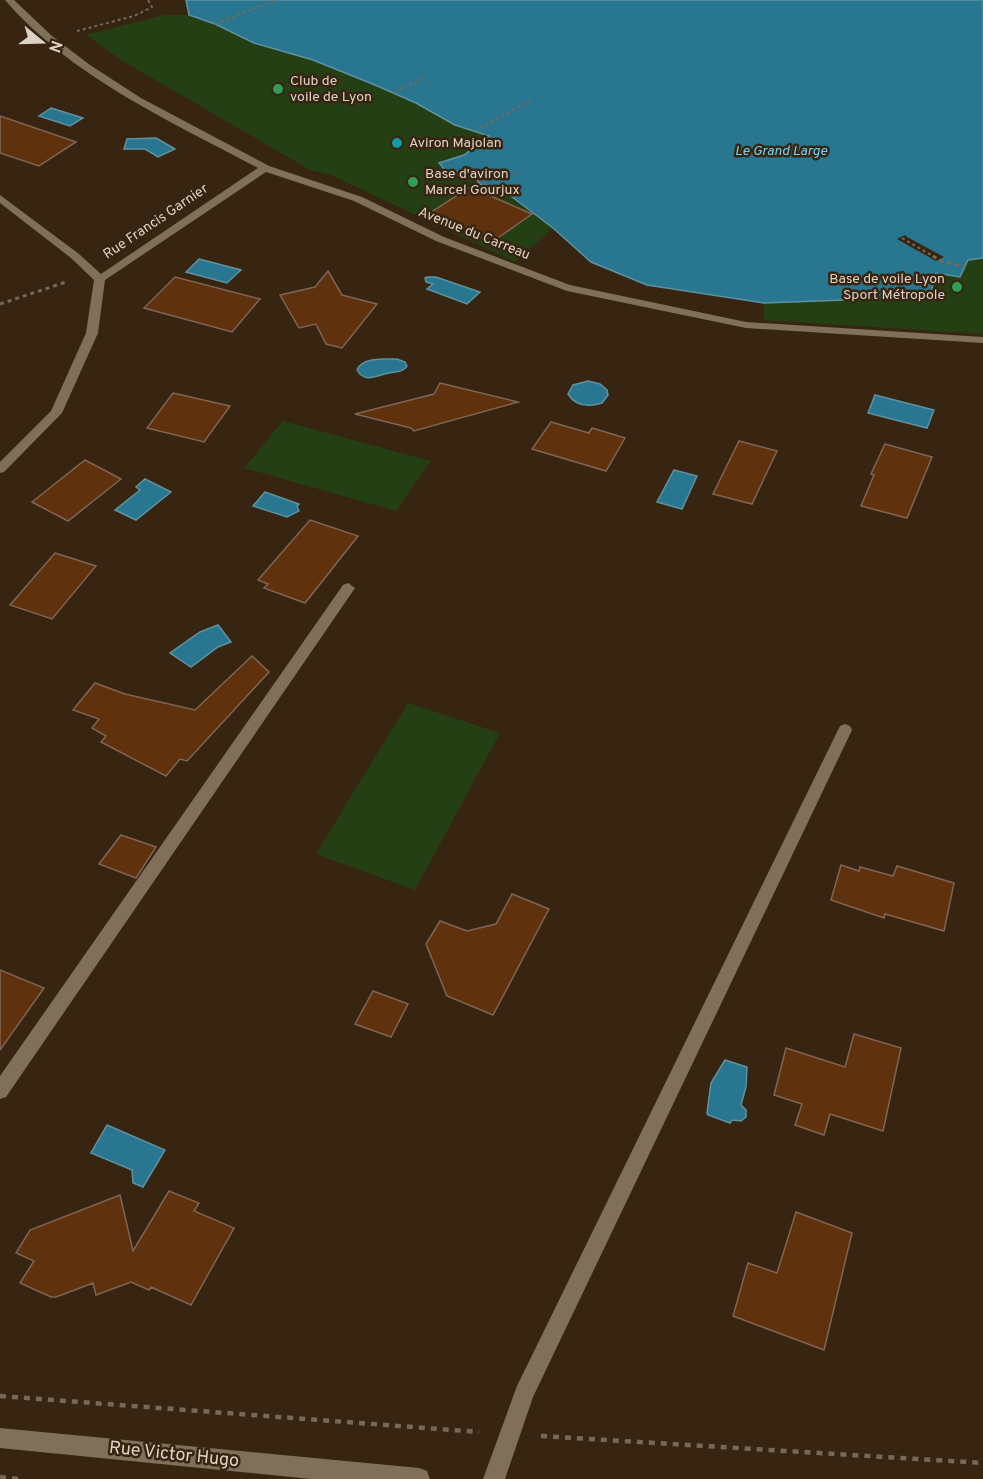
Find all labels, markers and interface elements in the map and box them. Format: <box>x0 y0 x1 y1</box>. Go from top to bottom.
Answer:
north arrow <box>12 12 72 72</box>
text: N <box>43 38 66 55</box>
place label: Club de voile de Lyon <box>290 73 372 106</box>
marker: Club de voile de Lyon <box>271 82 285 96</box>
place label: Aviron Majolan <box>409 135 502 152</box>
marker: Aviron Majolan <box>390 136 404 150</box>
water label: Le Grand Large <box>735 143 828 160</box>
place label: Base d'aviron Marcel Gourjux <box>425 166 520 199</box>
marker: Base d'aviron Marcel Gourjux <box>406 175 420 189</box>
street label: Rue Francis Garnier <box>100 180 212 263</box>
street label: Avenue du Carreau <box>416 204 532 264</box>
place label: Base de voile Lyon Sport Métropole <box>829 271 945 304</box>
marker: Base de voile Lyon Sport Métropole <box>950 280 964 294</box>
street label: Rue Victor Hugo <box>108 1437 240 1473</box>

